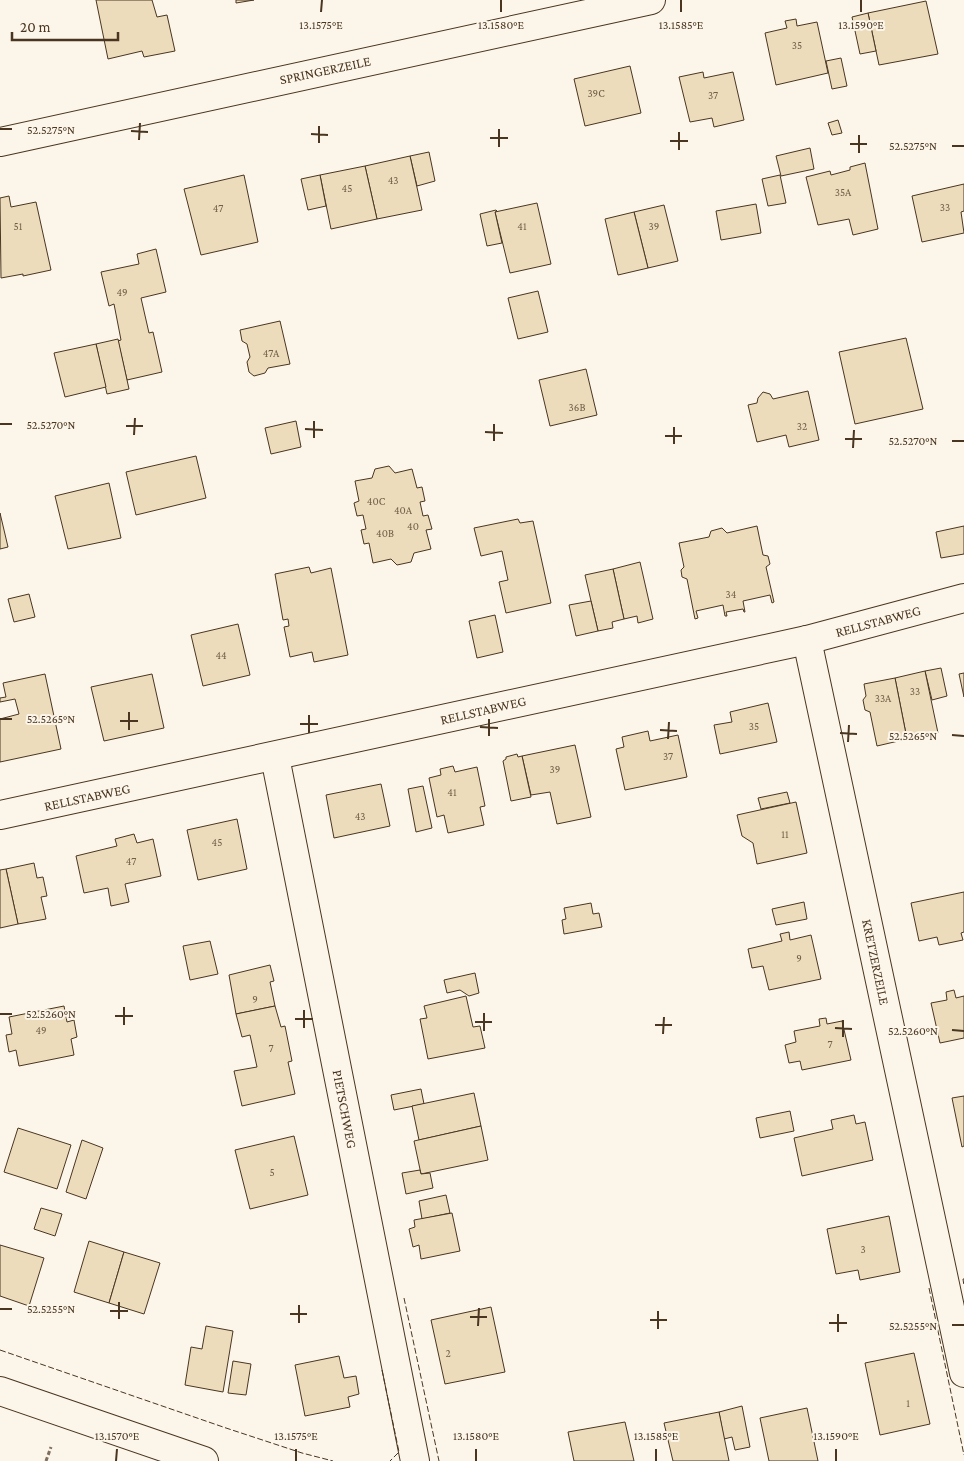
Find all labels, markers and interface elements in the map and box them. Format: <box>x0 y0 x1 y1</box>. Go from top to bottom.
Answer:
scale bar <box>12 10 119 42</box>
text: 13.1575°E <box>299 18 343 32</box>
text: 13.1580°E <box>478 18 524 32</box>
text: 13.1585°E <box>659 18 704 32</box>
text: 13.1590°E <box>838 18 884 32</box>
text: 20 m <box>20 19 51 35</box>
house number: 35 <box>792 39 802 51</box>
street label: SPRINGERZEILE <box>278 52 372 87</box>
house number: 39C <box>587 87 605 99</box>
house number: 37 <box>708 89 718 101</box>
text: 52.5275°N <box>27 123 75 137</box>
text: 52.5275°N <box>889 139 937 153</box>
house number: 43 <box>388 174 398 186</box>
house number: 45 <box>342 182 352 194</box>
house number: 35A <box>835 186 852 198</box>
house number: 33 <box>940 201 950 213</box>
house number: 47 <box>213 202 223 214</box>
house number: 51 <box>14 220 23 232</box>
house number: 41 <box>517 220 527 232</box>
house number: 39 <box>649 220 659 232</box>
house number: 49 <box>116 286 128 298</box>
house number: 47A <box>263 347 280 359</box>
house number: 36B <box>569 401 585 413</box>
text: 52.5270°N <box>26 418 76 432</box>
house number: 32 <box>797 420 807 432</box>
text: 52.5270°N <box>888 434 938 448</box>
house number: 40C <box>367 495 386 507</box>
house number: 40A <box>394 504 413 516</box>
house number: 40 <box>407 520 419 532</box>
house number: 40B <box>376 527 394 539</box>
house number: 34 <box>726 588 737 600</box>
street label: RELLSTABWEG <box>834 602 923 640</box>
house number: 44 <box>215 649 227 661</box>
house number: 33 <box>910 685 920 697</box>
street label: RELLSTABWEG <box>438 692 528 728</box>
house number: 33A <box>875 692 892 704</box>
text: 52.5265°N <box>27 712 75 726</box>
house number: 35 <box>749 720 759 732</box>
text: 52.5265°N <box>889 729 937 743</box>
house number: 37 <box>663 750 673 762</box>
house number: 39 <box>550 763 560 775</box>
street label: RELLSTABWEG <box>42 780 132 814</box>
house number: 41 <box>447 786 457 798</box>
house number: 43 <box>355 810 365 822</box>
house number: 11 <box>781 828 789 840</box>
house number: 45 <box>212 836 222 848</box>
house number: 47 <box>126 855 136 867</box>
street label: KRETZERZEILE <box>859 918 893 1007</box>
house number: 9 <box>796 952 802 964</box>
house number: 9 <box>252 993 258 1005</box>
text: 52.5260°N <box>26 1007 76 1021</box>
house number: 49 <box>35 1024 47 1036</box>
text: 52.5260°N <box>888 1024 938 1038</box>
house number: 7 <box>827 1038 833 1050</box>
house number: 7 <box>268 1042 274 1054</box>
street label: PIETSCHWEG <box>330 1068 360 1150</box>
house number: 5 <box>269 1166 275 1178</box>
house number: 3 <box>860 1243 866 1255</box>
text: 52.5255°N <box>27 1302 75 1316</box>
text: 52.5255°N <box>889 1319 937 1333</box>
house number: 2 <box>445 1347 451 1359</box>
house number: 1 <box>906 1397 910 1409</box>
text: 13.1570°E <box>95 1429 140 1443</box>
text: 13.1575°E <box>274 1429 318 1443</box>
text: 13.1580°E <box>453 1429 499 1443</box>
text: 13.1585°E <box>634 1429 679 1443</box>
text: 13.1590°E <box>813 1429 859 1443</box>

